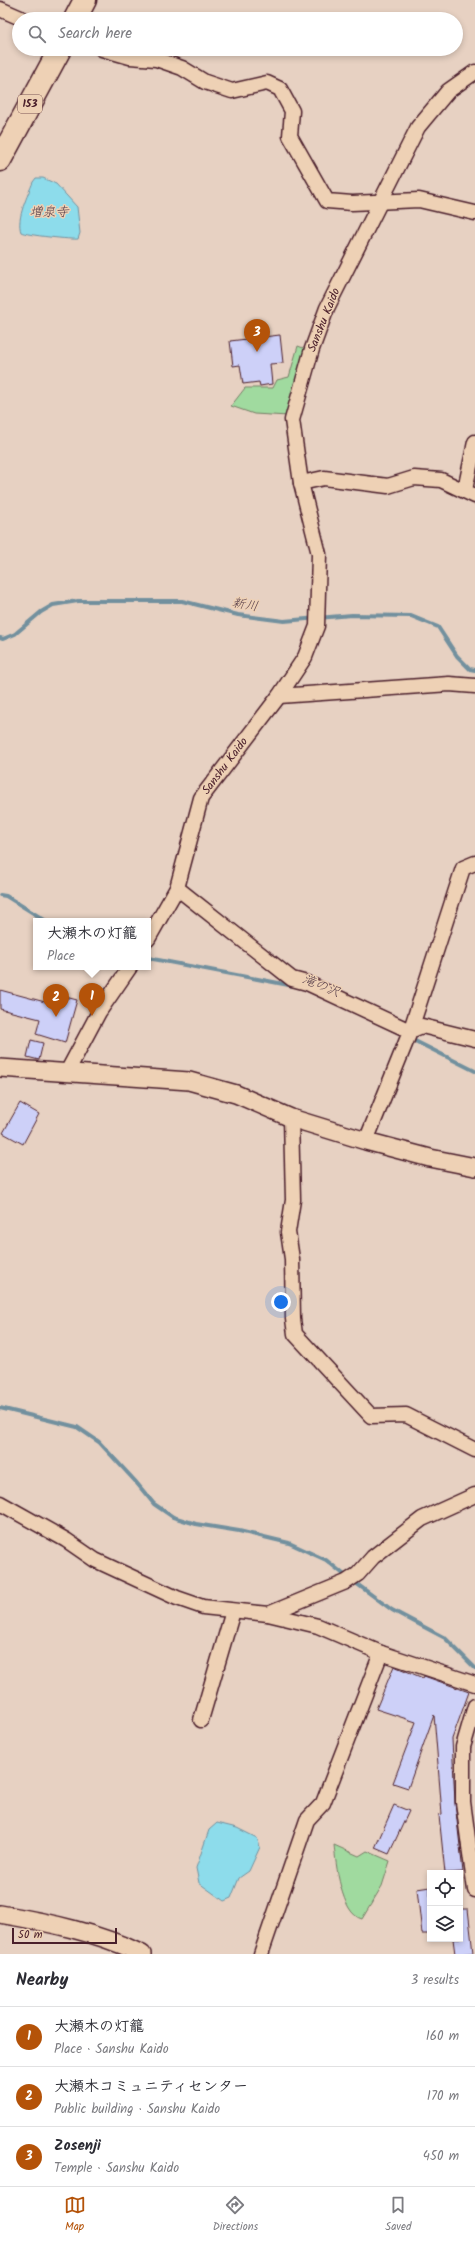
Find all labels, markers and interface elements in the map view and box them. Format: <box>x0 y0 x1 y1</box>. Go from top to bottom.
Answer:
search box <box>12 12 463 56</box>
text: Search here <box>58 22 132 46</box>
icon: search <box>26 23 48 45</box>
road number: 153 <box>18 95 42 113</box>
water label: 増泉寺 <box>29 202 70 223</box>
street label: Sanshu Kaido <box>303 285 345 355</box>
pin: 3 <box>244 319 270 352</box>
water label: 新川 <box>230 592 260 618</box>
street label: Sanshu Kaido <box>197 733 253 799</box>
popup <box>33 918 151 970</box>
text: 大瀬木の灯籠 <box>47 922 137 946</box>
text: Place <box>47 946 75 967</box>
water label: 滝の沢 <box>299 969 344 1003</box>
pin: 1 <box>79 983 105 1016</box>
pin: 2 <box>43 984 69 1017</box>
your location <box>271 1292 291 1312</box>
map controls <box>427 1870 463 1942</box>
button: locate <box>427 1870 463 1906</box>
button: layers <box>427 1906 463 1942</box>
scale bar <box>12 1926 117 1945</box>
text: 50 m <box>18 1926 43 1944</box>
text: Nearby <box>16 1967 68 1994</box>
text: 3 results <box>411 1970 459 1991</box>
text: 大瀬木の灯籠 <box>54 2015 144 2039</box>
text: 1 <box>27 2026 31 2047</box>
text: 160 m <box>426 2026 459 2047</box>
text: Place · Sanshu Kaido <box>54 2039 169 2060</box>
text: 大瀬木コミュニティセンター <box>54 2075 248 2099</box>
text: 2 <box>25 2086 33 2107</box>
text: 170 m <box>427 2086 459 2107</box>
text: Public building · Sanshu Kaido <box>54 2099 220 2120</box>
text: Zosenji <box>54 2134 101 2158</box>
text: 3 <box>25 2146 33 2167</box>
text: 450 m <box>423 2146 459 2167</box>
text: Temple · Sanshu Kaido <box>54 2158 179 2179</box>
tab: Map <box>64 2194 86 2236</box>
tab: Directions <box>213 2194 258 2236</box>
tab: Saved <box>385 2194 411 2236</box>

